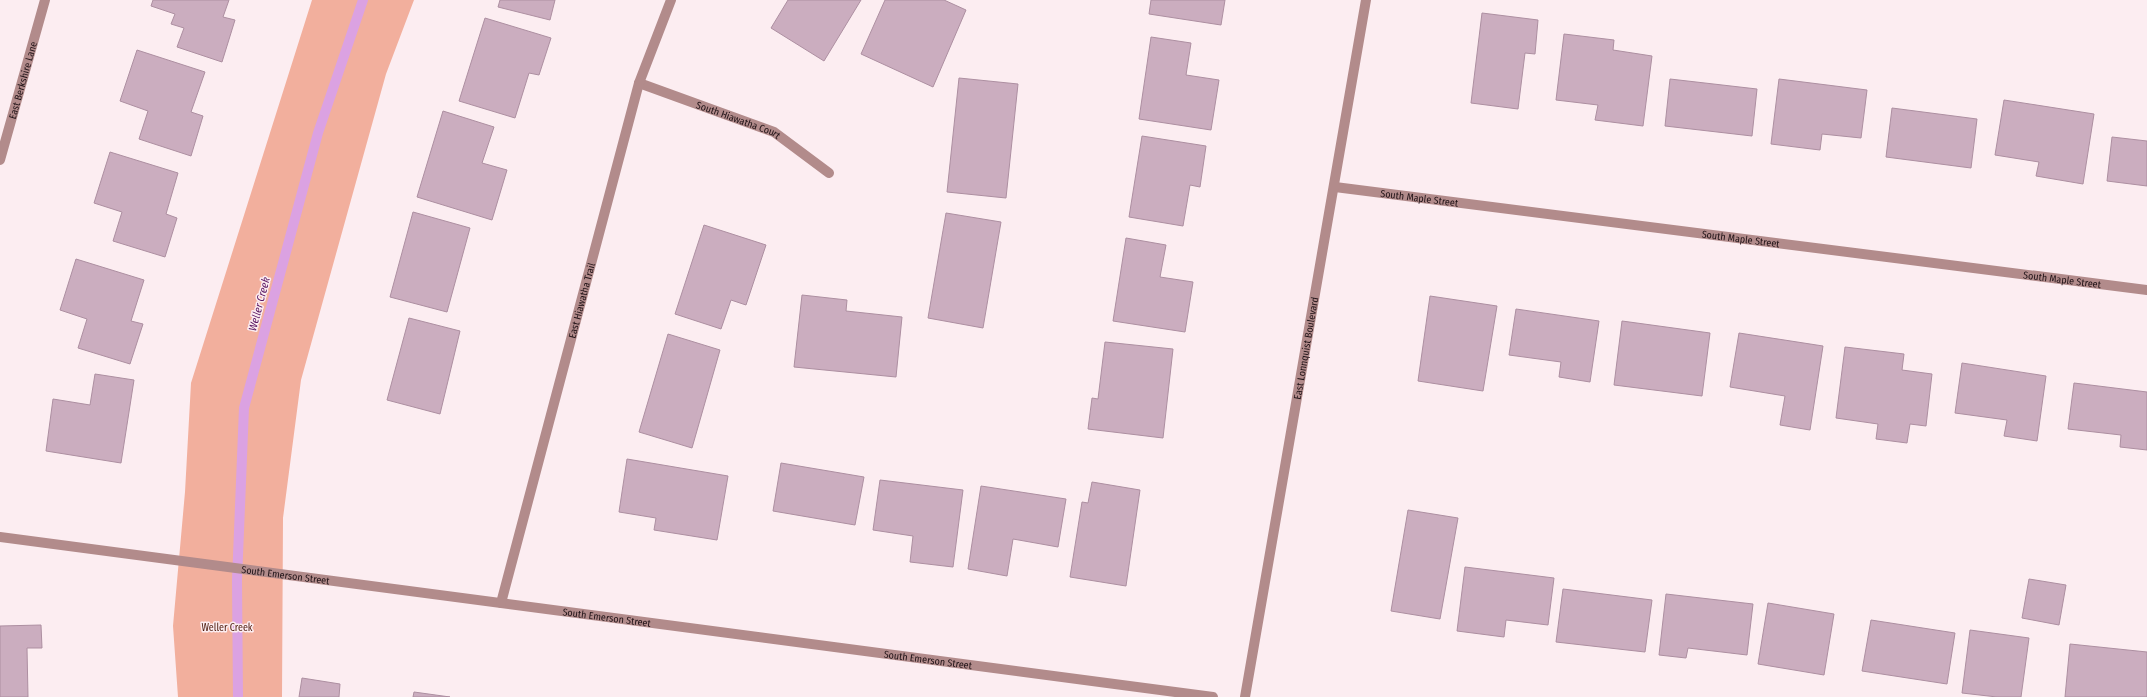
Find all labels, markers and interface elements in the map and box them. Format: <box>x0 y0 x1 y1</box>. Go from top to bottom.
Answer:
street label: East Berkshire Lane <box>7 40 40 121</box>
street label: South Hiawatha Court <box>694 99 783 142</box>
street label: South Maple Street <box>1380 188 1460 210</box>
street label: South Maple Street <box>1701 229 1781 250</box>
street label: East Hiawatha Trail <box>567 261 598 340</box>
street label: South Maple Street <box>2022 269 2102 291</box>
water label: Weller Creek <box>246 275 273 333</box>
street label: East Lonnquist Boulevard <box>1292 296 1321 401</box>
street label: South Emerson Street <box>241 564 331 588</box>
street label: South Emerson Street <box>562 606 652 630</box>
park label: Weller Creek <box>201 622 253 634</box>
street label: South Emerson Street <box>883 649 973 672</box>

